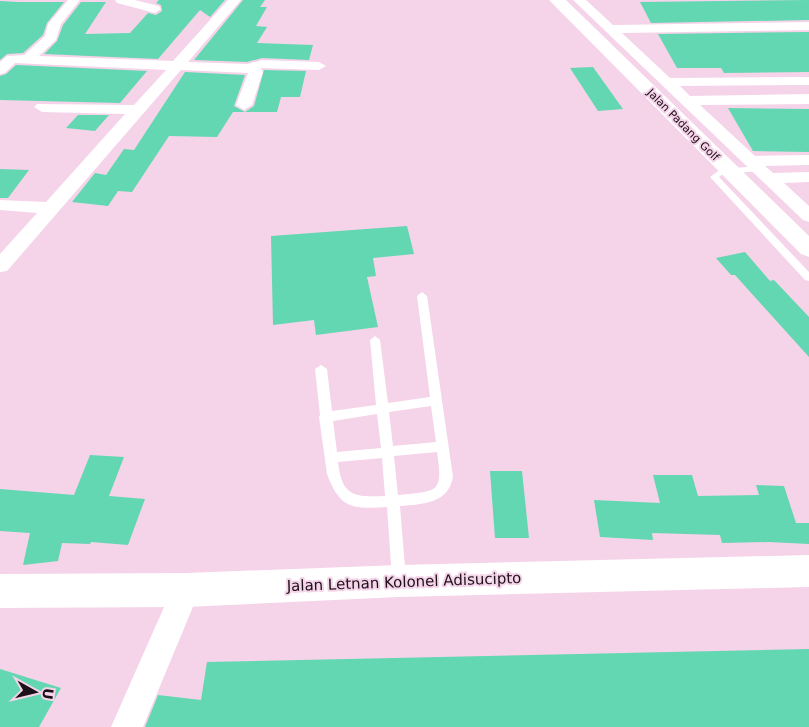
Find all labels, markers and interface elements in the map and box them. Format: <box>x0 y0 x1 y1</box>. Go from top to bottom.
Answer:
street label: Jalan Padang Golf <box>644 86 723 165</box>
street label: Jalan Letnan Kolonel Adisucipto <box>285 569 522 595</box>
north arrow <box>10 667 60 717</box>
text: U <box>39 687 57 701</box>

